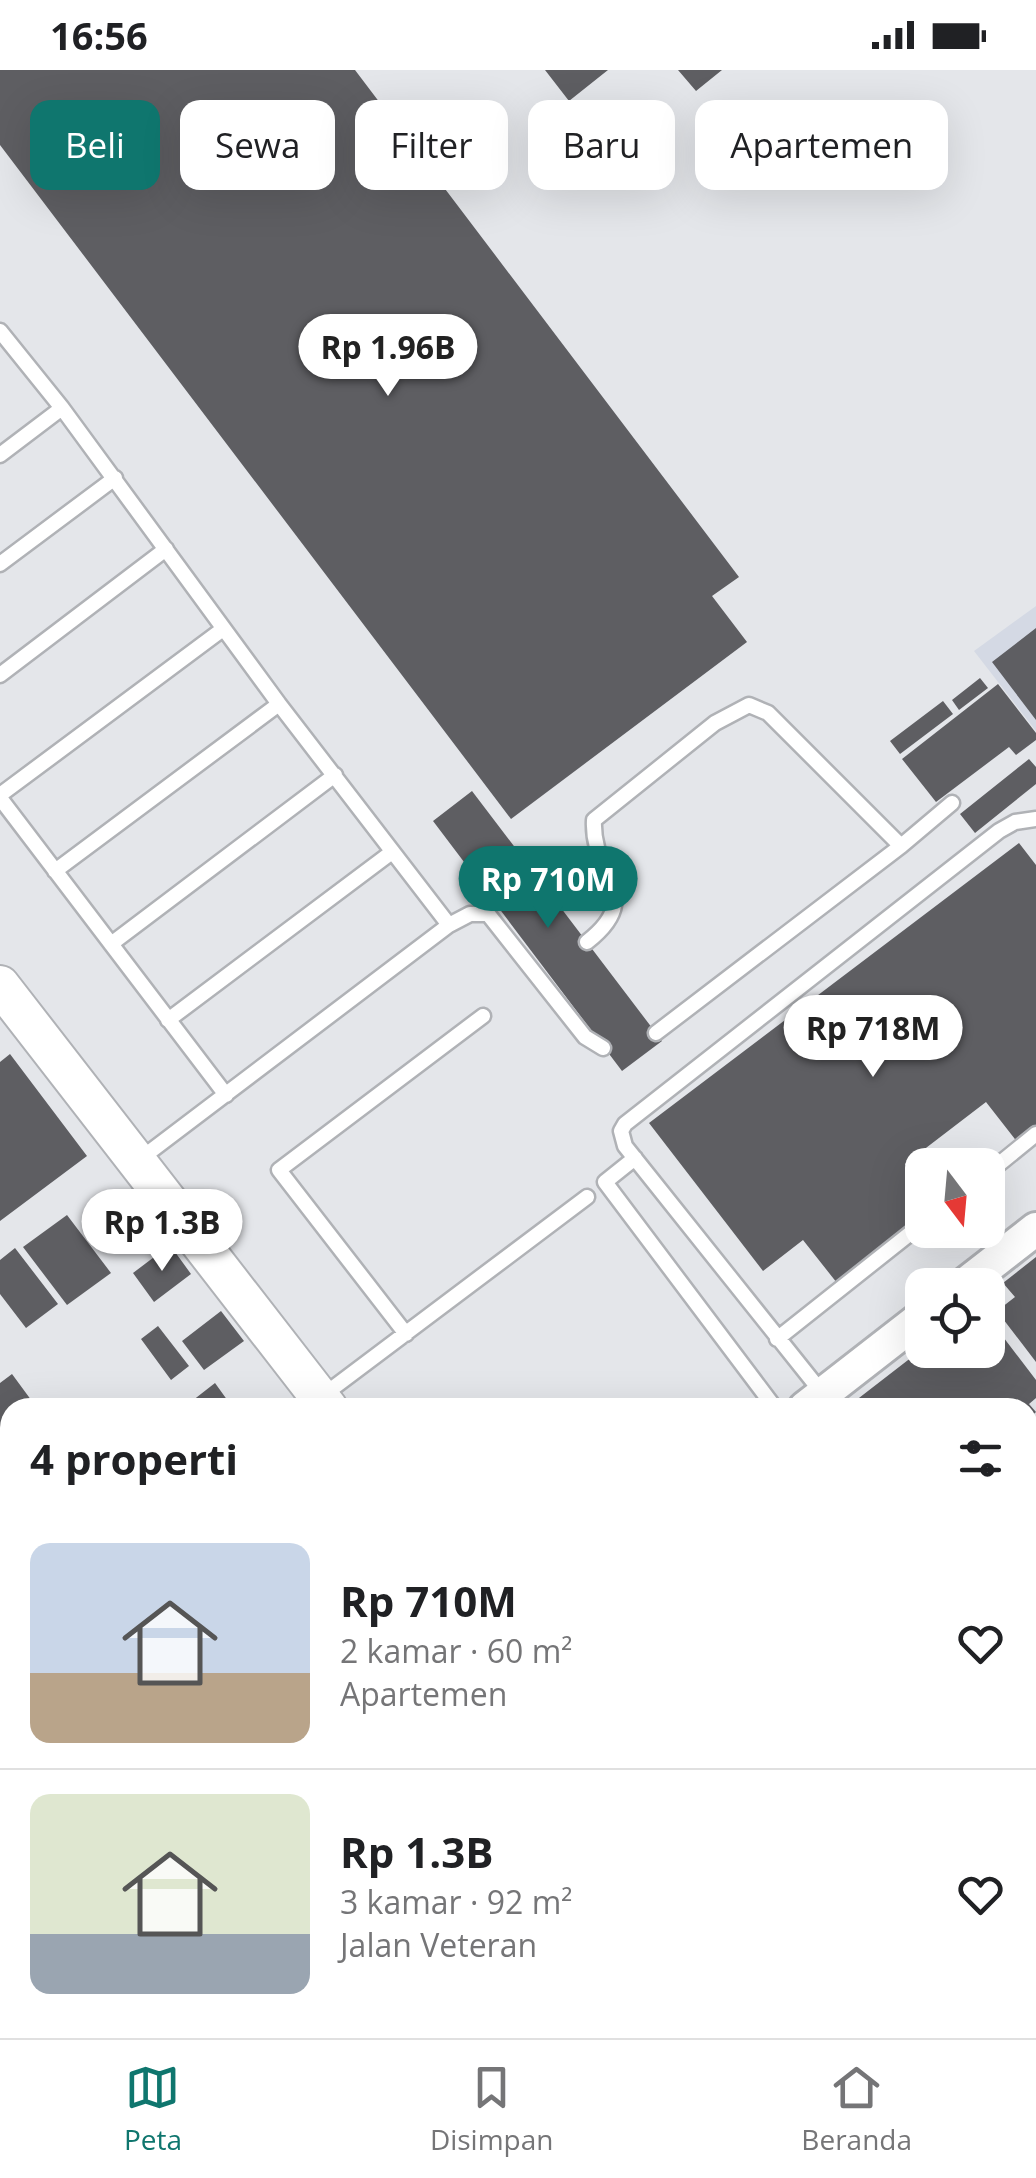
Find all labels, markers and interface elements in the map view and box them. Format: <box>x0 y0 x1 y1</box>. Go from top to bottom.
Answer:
text: 16:56 <box>50 9 148 61</box>
chip: Beli <box>30 100 160 190</box>
chip: Sewa <box>180 100 335 190</box>
chip: Filter <box>355 100 508 190</box>
chip: Baru <box>528 100 675 190</box>
chip: Apartemen <box>695 100 948 190</box>
pin: Rp 1.96B <box>285 314 491 399</box>
text: Rp 1.96B <box>320 325 456 368</box>
pin: Rp 710M <box>456 846 640 931</box>
text: Rp 710M <box>481 857 615 900</box>
pin: Rp 718M <box>781 995 965 1080</box>
text: Rp 718M <box>806 1006 940 1049</box>
north arrow <box>905 1148 1005 1248</box>
map controls <box>905 1148 1005 1368</box>
pin: Rp 1.3B <box>70 1189 254 1274</box>
text: Rp 1.3B <box>104 1200 220 1243</box>
button: locate <box>905 1268 1005 1368</box>
text: 4 properti <box>30 1430 238 1487</box>
icon: filters <box>953 1431 1008 1486</box>
text: Rp 710M <box>340 1572 517 1629</box>
icon: home <box>110 1583 230 1703</box>
icon: heart <box>953 1616 1008 1671</box>
text: 2 kamar · 60 m² <box>340 1629 572 1672</box>
text: Apartemen <box>340 1672 507 1715</box>
text: Rp 1.3B <box>340 1823 493 1880</box>
icon: home <box>110 1834 230 1954</box>
icon: heart <box>953 1867 1008 1922</box>
text: 3 kamar · 92 m² <box>340 1880 572 1923</box>
text: Jalan Veteran <box>340 1923 537 1966</box>
tab: Peta <box>124 2060 182 2158</box>
tab: Disimpan <box>430 2060 553 2158</box>
tab: Beranda <box>801 2060 912 2158</box>

